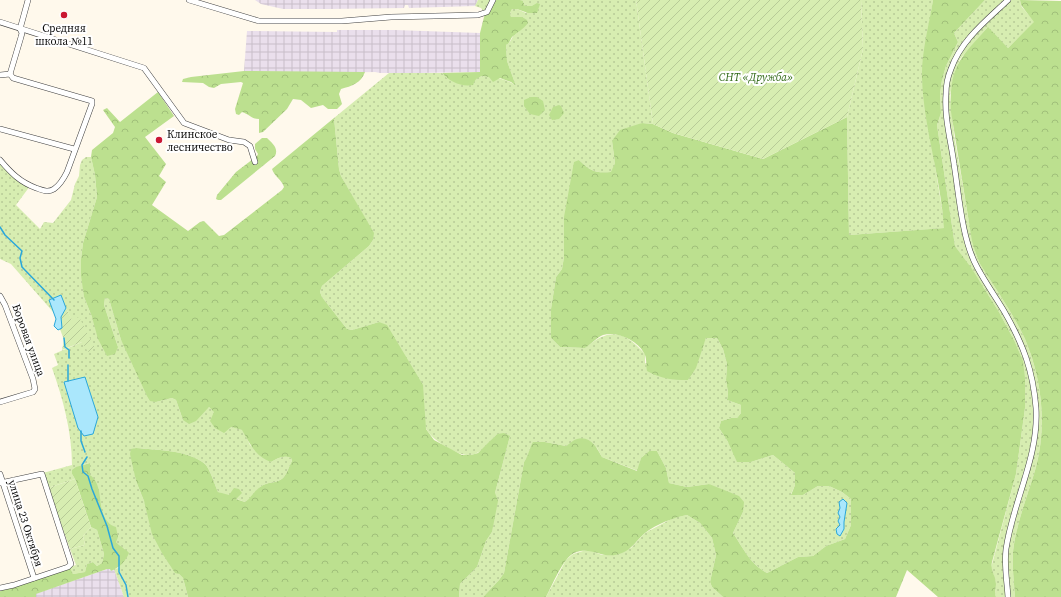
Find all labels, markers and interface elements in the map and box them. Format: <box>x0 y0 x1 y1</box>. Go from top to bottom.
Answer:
marker: Средняя школа №11 <box>59 10 69 20</box>
place label: Средняя школа №11 <box>35 21 93 49</box>
park label: СНТ «Дружба» <box>719 70 793 85</box>
place label: Клинское лесничество <box>167 127 233 155</box>
marker: Клинское лесничество <box>154 135 164 145</box>
street label: Боровая улица <box>9 302 49 379</box>
street label: улица 23 Октября <box>4 478 47 569</box>

